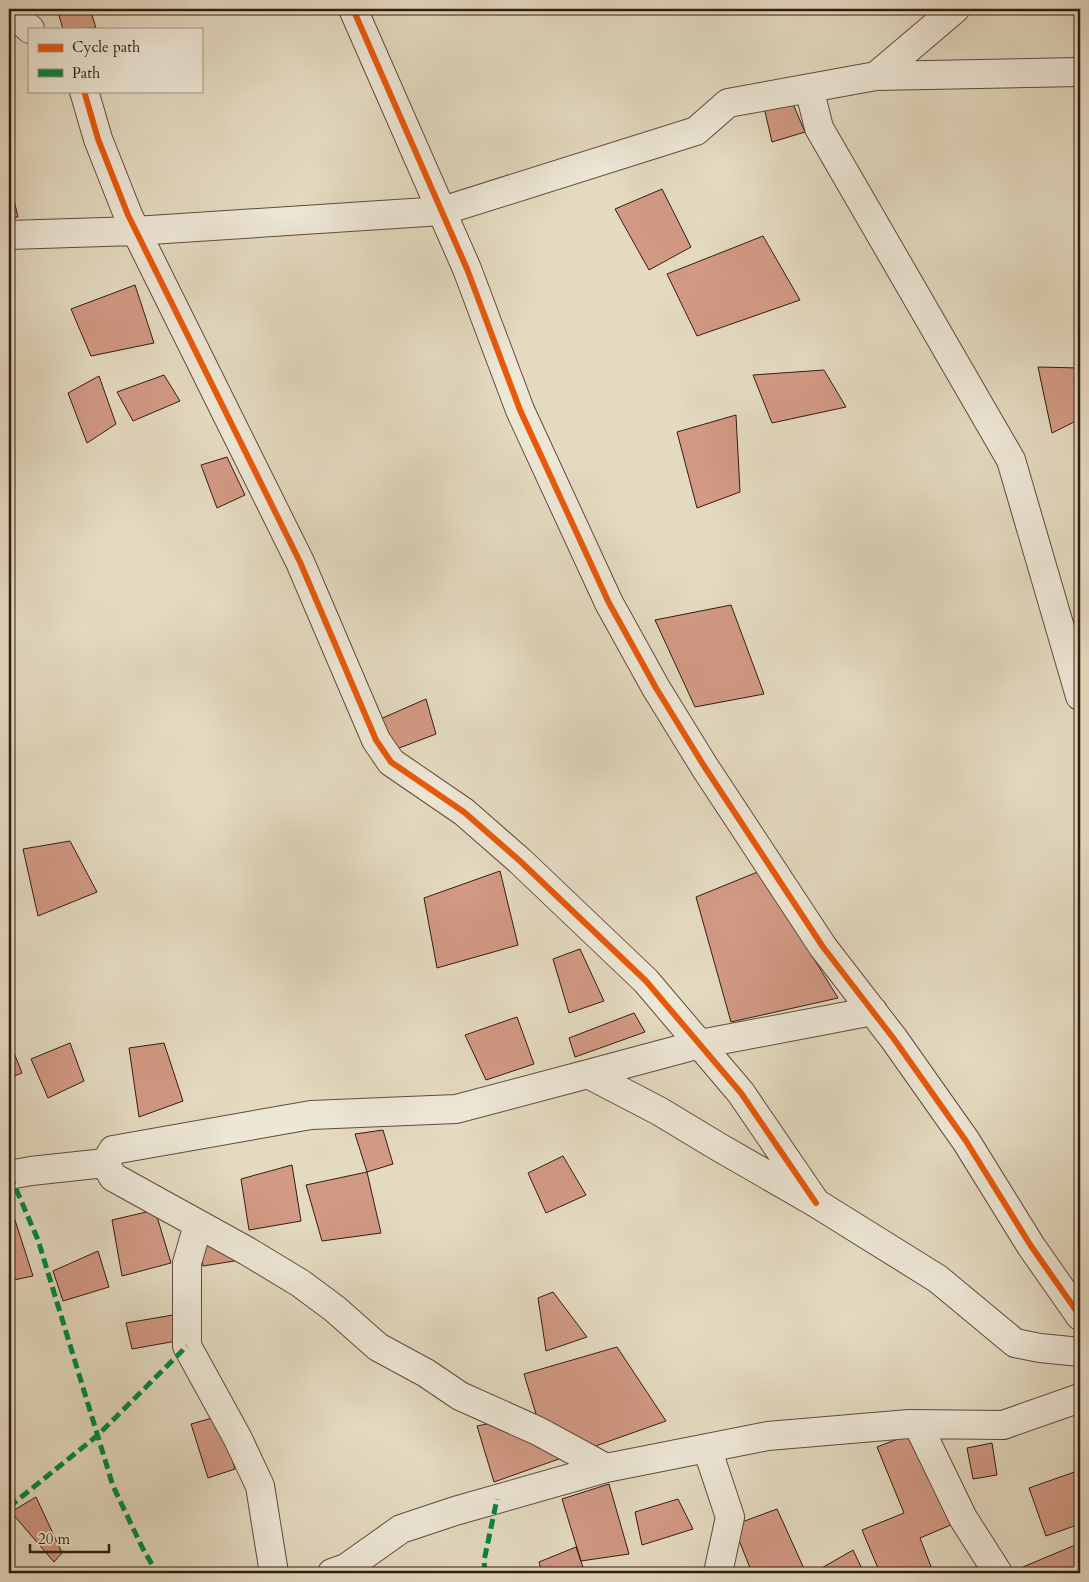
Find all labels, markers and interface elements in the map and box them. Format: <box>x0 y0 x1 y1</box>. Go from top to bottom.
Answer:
legend <box>28 28 202 92</box>
text: Cycle path <box>72 37 141 57</box>
text: Path <box>72 63 101 83</box>
scale bar <box>30 1522 109 1554</box>
text: 20 m <box>38 1529 70 1549</box>

